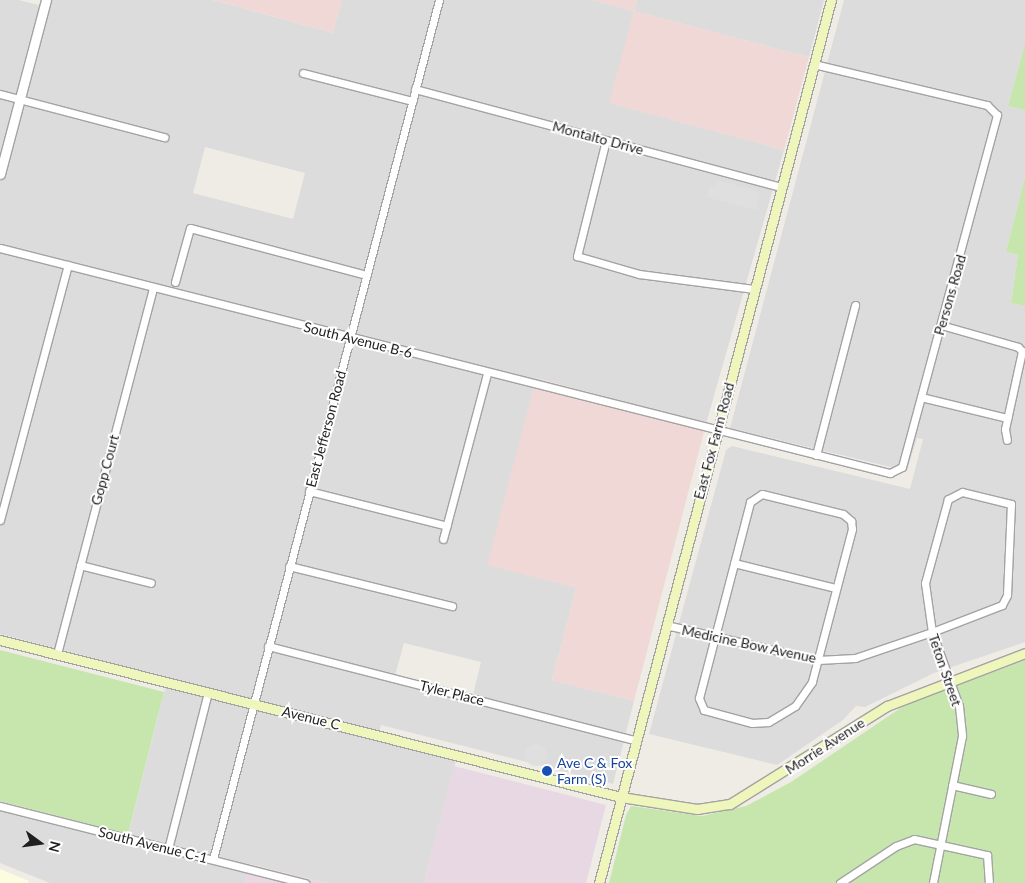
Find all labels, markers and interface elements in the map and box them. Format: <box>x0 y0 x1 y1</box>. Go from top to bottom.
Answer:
street label: Montalto Drive <box>551 118 645 158</box>
street label: Persons Road <box>930 253 970 337</box>
street label: South Avenue B-6 <box>302 318 414 362</box>
street label: East Jefferson Road <box>302 369 350 489</box>
street label: East Fox Farm Road <box>690 381 738 501</box>
street label: Gopp Court <box>88 433 122 507</box>
street label: Medicine Bow Avenue <box>680 621 818 667</box>
street label: Teton Street <box>925 632 965 708</box>
street label: Tyler Place <box>418 677 486 709</box>
street label: Avenue C <box>280 703 342 733</box>
street label: Morrie Avenue <box>782 714 868 778</box>
place label: Ave C & Fox Farm (S) <box>557 755 632 788</box>
marker: Ave C & Fox Farm (S) <box>541 765 553 777</box>
north arrow <box>15 818 65 868</box>
street label: South Avenue C-1 <box>96 823 210 867</box>
text: N <box>45 839 65 854</box>

